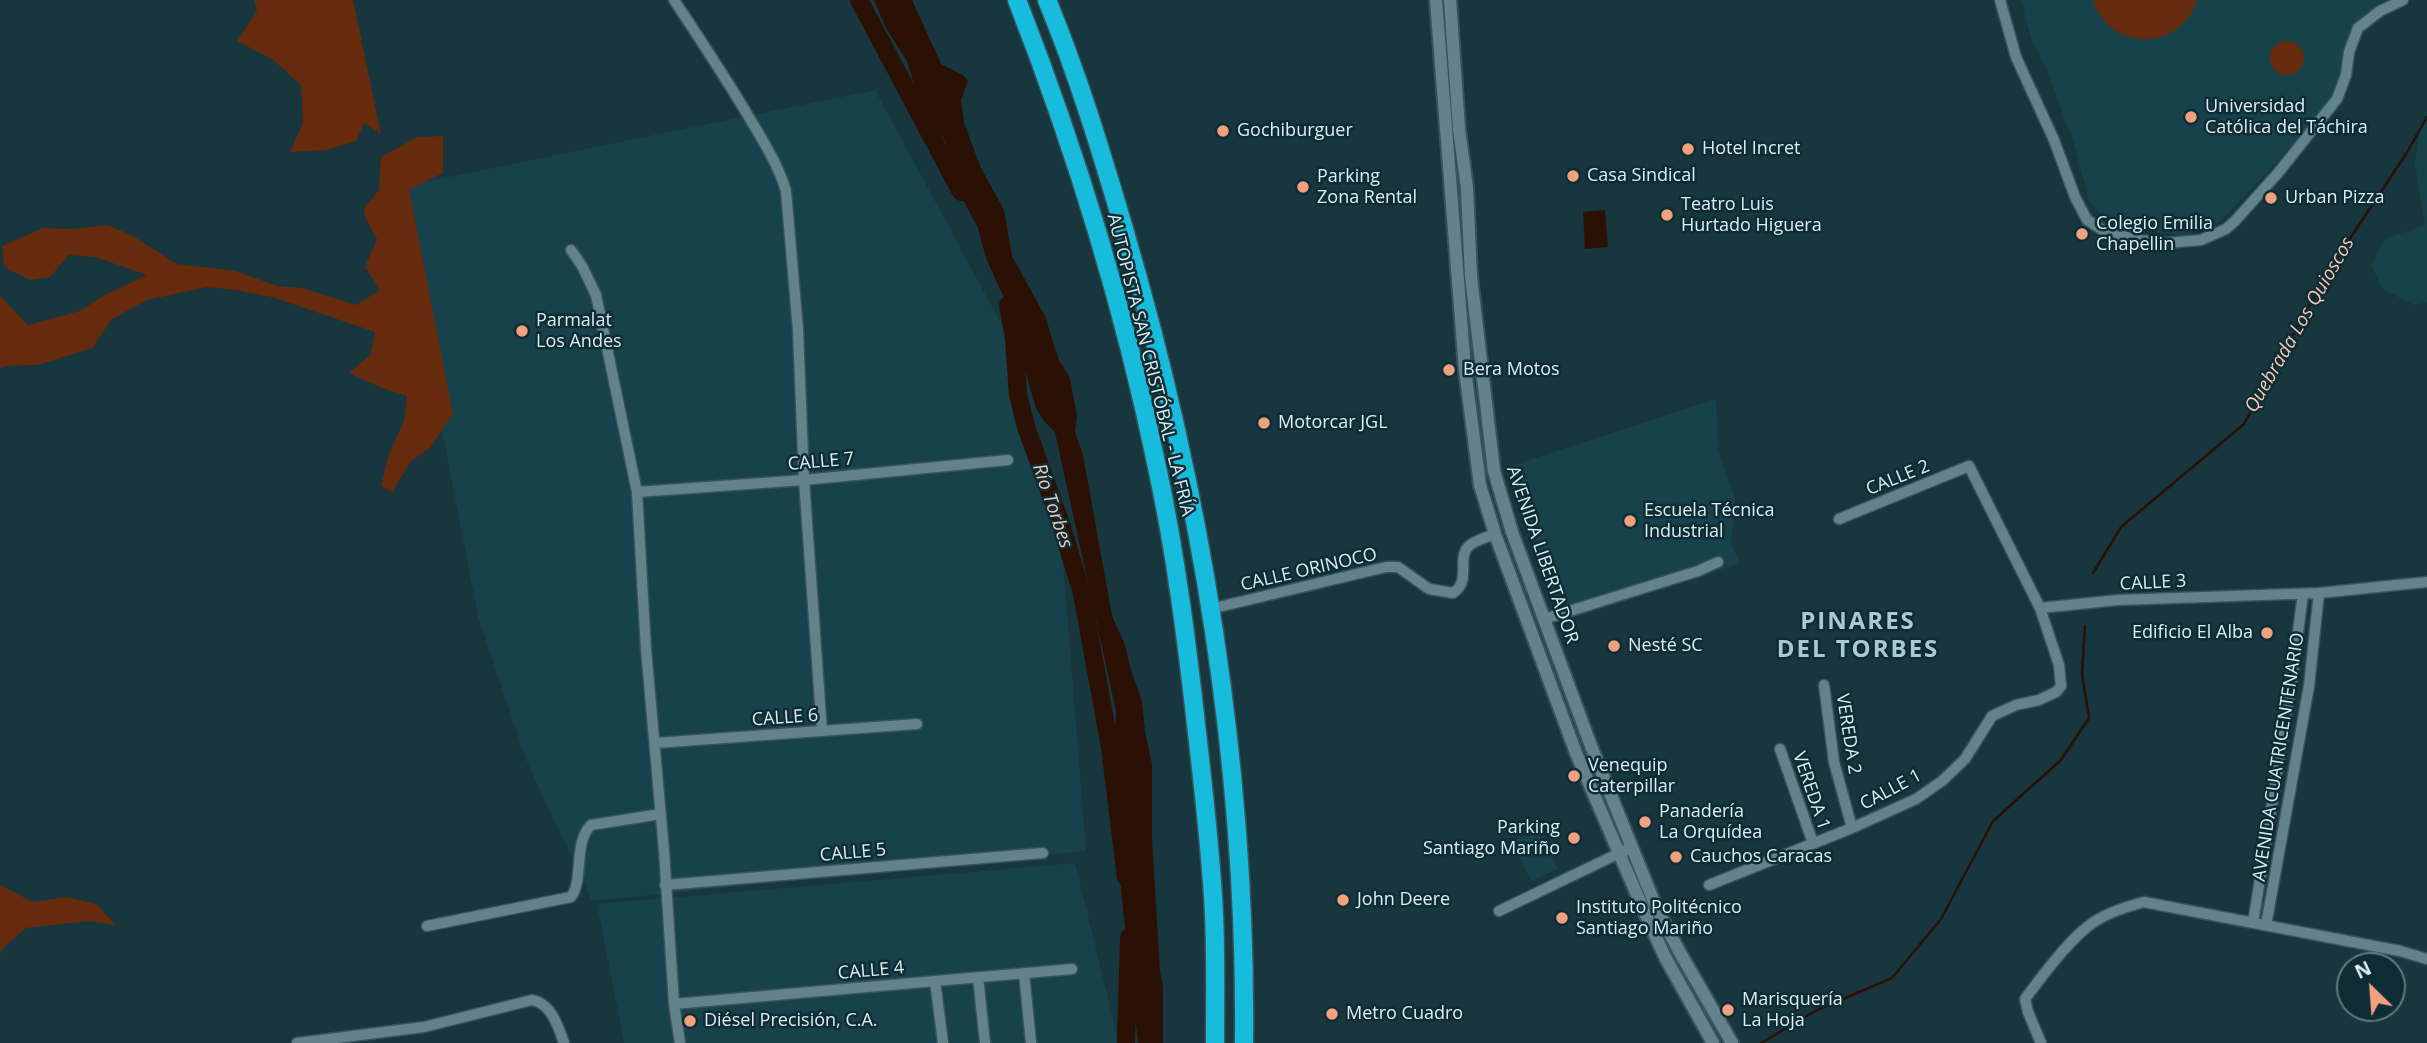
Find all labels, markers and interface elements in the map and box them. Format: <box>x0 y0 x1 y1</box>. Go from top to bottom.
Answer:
place label: Universidad Católica del Táchira <box>2205 96 2368 138</box>
marker: Universidad Católica del Táchira <box>2183 109 2199 125</box>
place label: Gochiburguer <box>1237 120 1353 142</box>
marker: Gochiburguer <box>1215 123 1231 139</box>
place label: Hotel Incret <box>1702 138 1800 160</box>
marker: Hotel Incret <box>1680 141 1696 157</box>
place label: Casa Sindical <box>1587 165 1696 187</box>
place label: Parking Zona Rental <box>1317 166 1417 208</box>
marker: Casa Sindical <box>1565 168 1581 184</box>
marker: Parking Zona Rental <box>1295 179 1311 195</box>
place label: Urban Pizza <box>2285 187 2384 209</box>
marker: Urban Pizza <box>2263 190 2279 206</box>
place label: Teatro Luis Hurtado Higuera <box>1681 194 1822 236</box>
marker: Teatro Luis Hurtado Higuera <box>1659 207 1675 223</box>
street label: AUTOPISTA SAN CRISTÓBAL - LA FRÍA <box>1102 212 1198 518</box>
place label: Colegio Emilia Chapellin <box>2096 213 2213 256</box>
marker: Colegio Emilia Chapellin <box>2074 226 2090 242</box>
water label: Quebrada Los Quioscos <box>2240 233 2360 417</box>
place label: Parmalat Los Andes <box>536 310 622 352</box>
marker: Parmalat Los Andes <box>514 323 530 339</box>
place label: Bera Motos <box>1463 359 1560 381</box>
marker: Bera Motos <box>1441 362 1457 378</box>
place label: Motorcar JGL <box>1278 412 1388 434</box>
marker: Motorcar JGL <box>1256 415 1272 431</box>
street label: CALLE 7 <box>787 448 855 476</box>
street label: CALLE 2 <box>1863 456 1933 500</box>
water label: Río Torbes <box>1027 461 1077 551</box>
street label: AVENIDA LIBERTADOR <box>1501 463 1583 647</box>
place label: Escuela Técnica Industrial <box>1644 500 1774 542</box>
marker: Escuela Técnica Industrial <box>1622 513 1638 529</box>
street label: CALLE ORINOCO <box>1239 544 1379 596</box>
street label: CALLE 3 <box>2119 570 2187 596</box>
district label: PINARES DEL TORBES <box>1778 608 1938 664</box>
place label: Edificio El Alba <box>2132 622 2253 644</box>
marker: Edificio El Alba <box>2259 625 2275 641</box>
street label: AVENIDA CUATRICENTENARIO <box>2249 631 2309 883</box>
place label: Nesté SC <box>1628 635 1703 657</box>
marker: Nesté SC <box>1606 638 1622 654</box>
street label: VEREDA 2 <box>1831 692 1865 776</box>
street label: CALLE 6 <box>751 705 819 731</box>
street label: VEREDA 1 <box>1788 749 1834 833</box>
place label: Venequip Caterpillar <box>1588 755 1675 798</box>
street label: CALLE 1 <box>1857 765 1925 815</box>
marker: Venequip Caterpillar <box>1566 768 1582 784</box>
place label: Panadería La Orquídea <box>1659 801 1762 844</box>
marker: Panadería La Orquídea <box>1637 814 1653 830</box>
place label: Parking Santiago Mariño <box>1423 817 1560 860</box>
marker: Parking Santiago Mariño <box>1566 830 1582 846</box>
street label: CALLE 5 <box>819 839 887 867</box>
place label: Cauchos Caracas <box>1690 846 1832 868</box>
marker: Cauchos Caracas <box>1668 849 1684 865</box>
place label: John Deere <box>1357 889 1450 911</box>
marker: John Deere <box>1335 892 1351 908</box>
place label: Instituto Politécnico Santiago Mariño <box>1576 897 1742 940</box>
marker: Instituto Politécnico Santiago Mariño <box>1554 910 1570 926</box>
north arrow <box>2336 952 2406 1022</box>
text: N <box>2350 955 2375 985</box>
street label: CALLE 4 <box>837 957 905 985</box>
place label: Marisquería La Hoja <box>1742 989 1843 1032</box>
marker: Marisquería La Hoja <box>1720 1002 1736 1018</box>
place label: Metro Cuadro <box>1346 1003 1463 1025</box>
marker: Metro Cuadro <box>1324 1006 1340 1022</box>
place label: Diésel Precisión, C.A. <box>704 1010 878 1032</box>
marker: Diésel Precisión, C.A. <box>682 1013 698 1029</box>

